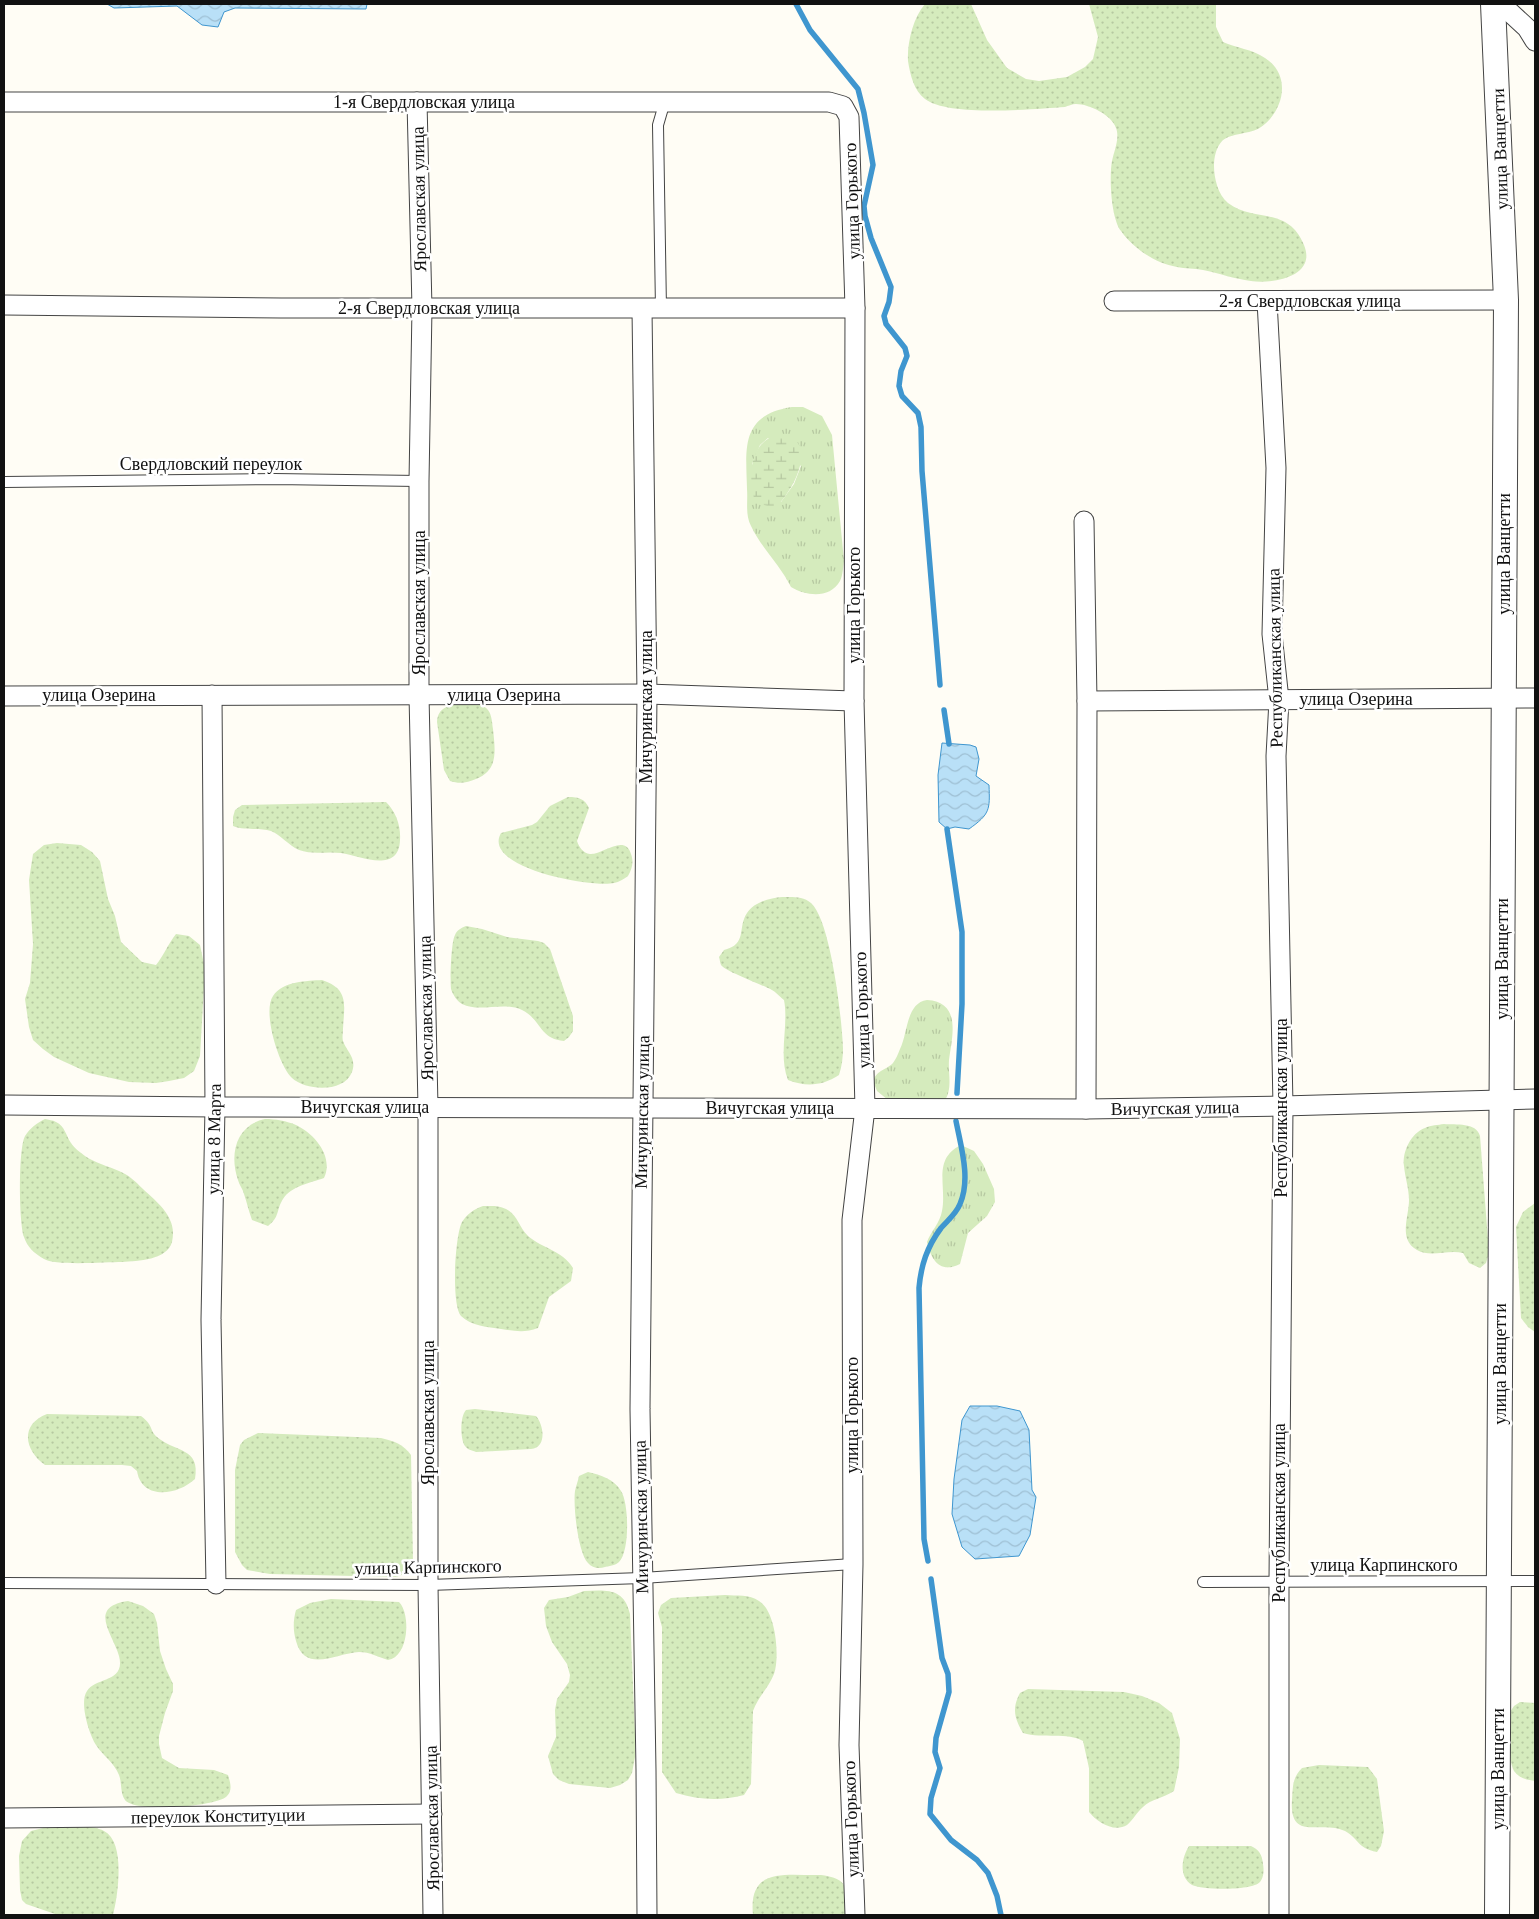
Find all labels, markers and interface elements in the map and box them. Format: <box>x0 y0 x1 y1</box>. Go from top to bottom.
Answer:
street label: улица Ванцетти <box>1488 88 1512 210</box>
street label: 1-я Свердловская улица <box>333 92 515 112</box>
street label: Ярославская улица <box>408 126 430 272</box>
street label: улица Горького <box>840 142 864 260</box>
street label: 2-я Свердловская улица <box>1219 291 1401 311</box>
street label: 2-я Свердловская улица <box>338 298 520 318</box>
street label: Свердловский переулок <box>120 454 302 474</box>
street label: улица Ванцетти <box>1494 493 1514 615</box>
street label: Ярославская улица <box>409 530 429 676</box>
street label: улица Горького <box>844 547 864 663</box>
street label: Республиканская улица <box>1263 568 1287 748</box>
street label: Мичуринская улица <box>636 630 656 784</box>
street label: улица Озерина <box>42 685 156 705</box>
street label: улица Озерина <box>447 685 561 705</box>
street label: улица Озерина <box>1299 689 1413 709</box>
street label: улица Ванцетти <box>1492 898 1512 1020</box>
street label: Ярославская улица <box>415 935 437 1081</box>
street label: улица Горького <box>850 951 874 1069</box>
street label: Республиканская улица <box>1271 1018 1291 1198</box>
street label: Мичуринская улица <box>631 1035 653 1189</box>
street label: улица 8 Марта <box>203 1083 225 1195</box>
street label: Вичугская улица <box>301 1097 429 1117</box>
street label: Вичугская улица <box>1110 1097 1240 1119</box>
street label: Вичугская улица <box>706 1098 834 1118</box>
street label: улица Ванцетти <box>1490 1303 1510 1425</box>
street label: Ярославская улица <box>418 1340 438 1486</box>
street label: улица Горького <box>842 1357 862 1473</box>
street label: Республиканская улица <box>1269 1423 1289 1603</box>
street label: Мичуринская улица <box>630 1440 652 1594</box>
street label: улица Карпинского <box>1310 1555 1458 1575</box>
street label: улица Карпинского <box>354 1556 502 1578</box>
street label: улица Ванцетти <box>1488 1708 1508 1830</box>
street label: Ярославская улица <box>421 1745 443 1891</box>
street label: улица Горького <box>839 1760 863 1878</box>
street label: переулок Конституции <box>131 1804 306 1828</box>

